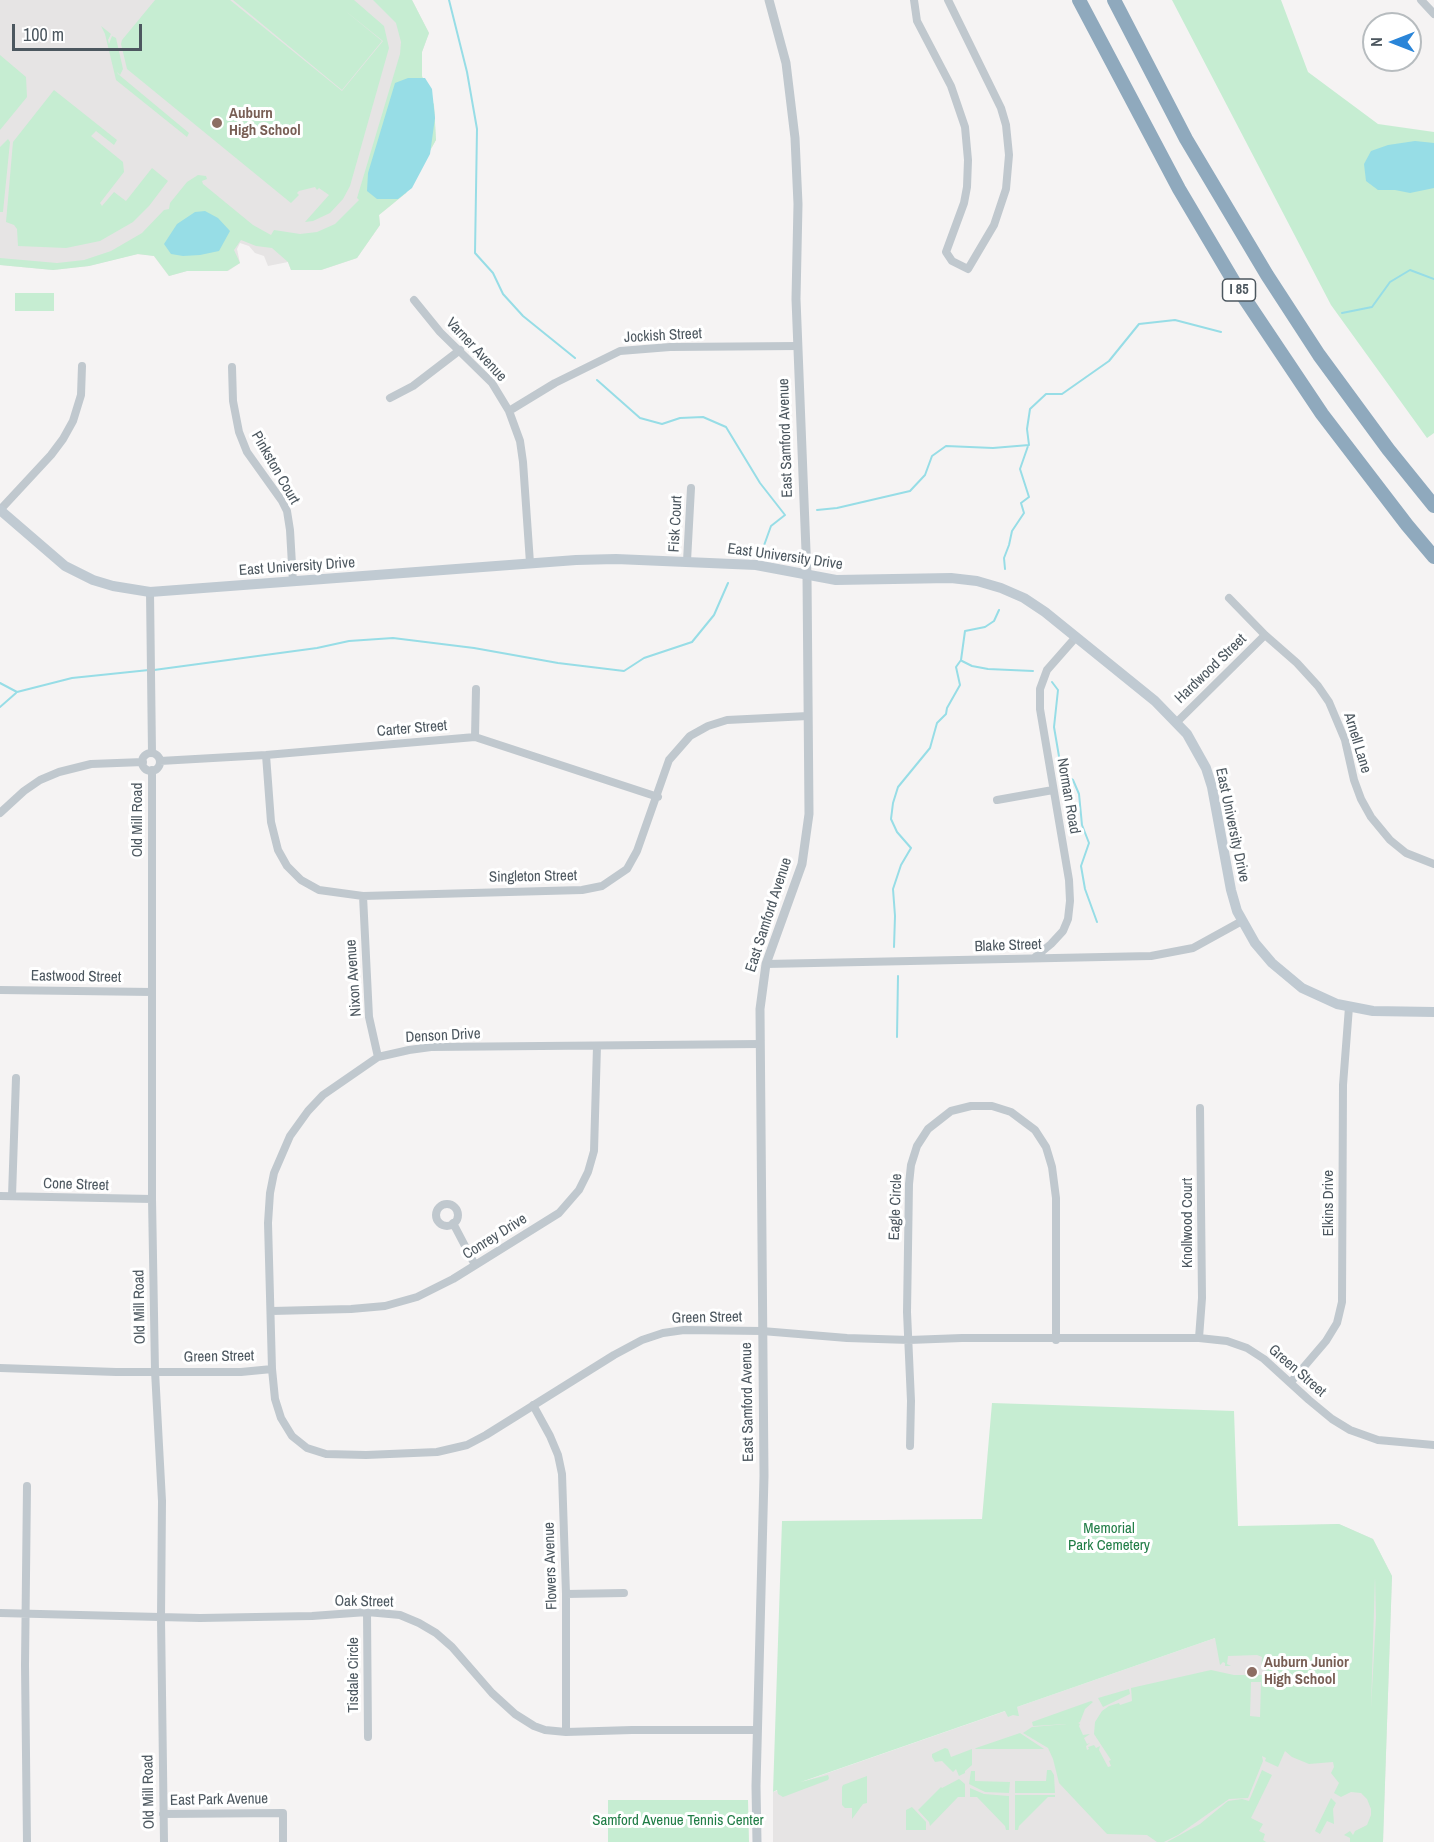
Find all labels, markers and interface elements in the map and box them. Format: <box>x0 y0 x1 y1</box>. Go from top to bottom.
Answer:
scale bar <box>15 12 146 50</box>
north arrow <box>1362 12 1422 72</box>
text: 100 m <box>23 22 64 47</box>
text: N <box>1365 37 1387 47</box>
place label: Auburn High School <box>229 105 301 140</box>
marker: Auburn High School <box>210 116 224 130</box>
road number: I 85 <box>1222 279 1256 301</box>
street label: Varner Avenue <box>442 314 510 386</box>
street label: Jockish Street <box>624 325 702 347</box>
street label: East Samford Avenue <box>775 378 797 498</box>
street label: Pinkston Court <box>247 428 303 508</box>
street label: Fisk Court <box>666 495 686 553</box>
street label: East University Drive <box>726 540 844 574</box>
street label: East University Drive <box>238 554 356 580</box>
street label: Hardwood Street <box>1172 630 1250 708</box>
street label: Arnell Lane <box>1339 711 1375 775</box>
street label: Carter Street <box>376 717 448 741</box>
street label: Norman Road <box>1052 757 1084 835</box>
street label: East University Drive <box>1211 766 1253 884</box>
street label: Old Mill Road <box>129 783 147 857</box>
street label: East Samford Avenue <box>742 855 796 975</box>
street label: Singleton Street <box>489 867 577 887</box>
street label: Blake Street <box>974 936 1042 956</box>
street label: Nixon Avenue <box>342 939 366 1017</box>
street label: Eastwood Street <box>31 967 121 987</box>
street label: Denson Drive <box>405 1025 481 1047</box>
street label: Elkins Drive <box>1320 1170 1338 1236</box>
street label: Eagle Circle <box>886 1173 906 1241</box>
street label: Cone Street <box>43 1175 109 1195</box>
street label: Knollwood Court <box>1179 1178 1197 1268</box>
street label: Conrey Drive <box>460 1210 530 1264</box>
street label: Old Mill Road <box>130 1270 150 1344</box>
street label: Green Street <box>672 1308 742 1328</box>
street label: Green Street <box>1265 1341 1329 1401</box>
street label: East Samford Avenue <box>738 1342 758 1462</box>
street label: Green Street <box>184 1347 254 1367</box>
park label: Memorial Park Cemetery <box>1068 1520 1150 1555</box>
street label: Flowers Avenue <box>540 1522 562 1610</box>
street label: Oak Street <box>334 1592 394 1612</box>
street label: Tisdale Circle <box>345 1637 363 1713</box>
place label: Auburn Junior High School <box>1264 1654 1349 1689</box>
marker: Auburn Junior High School <box>1245 1665 1259 1679</box>
street label: Old Mill Road <box>139 1755 159 1829</box>
street label: East Park Avenue <box>170 1790 268 1810</box>
park label: Samford Avenue Tennis Center <box>592 1812 764 1830</box>

